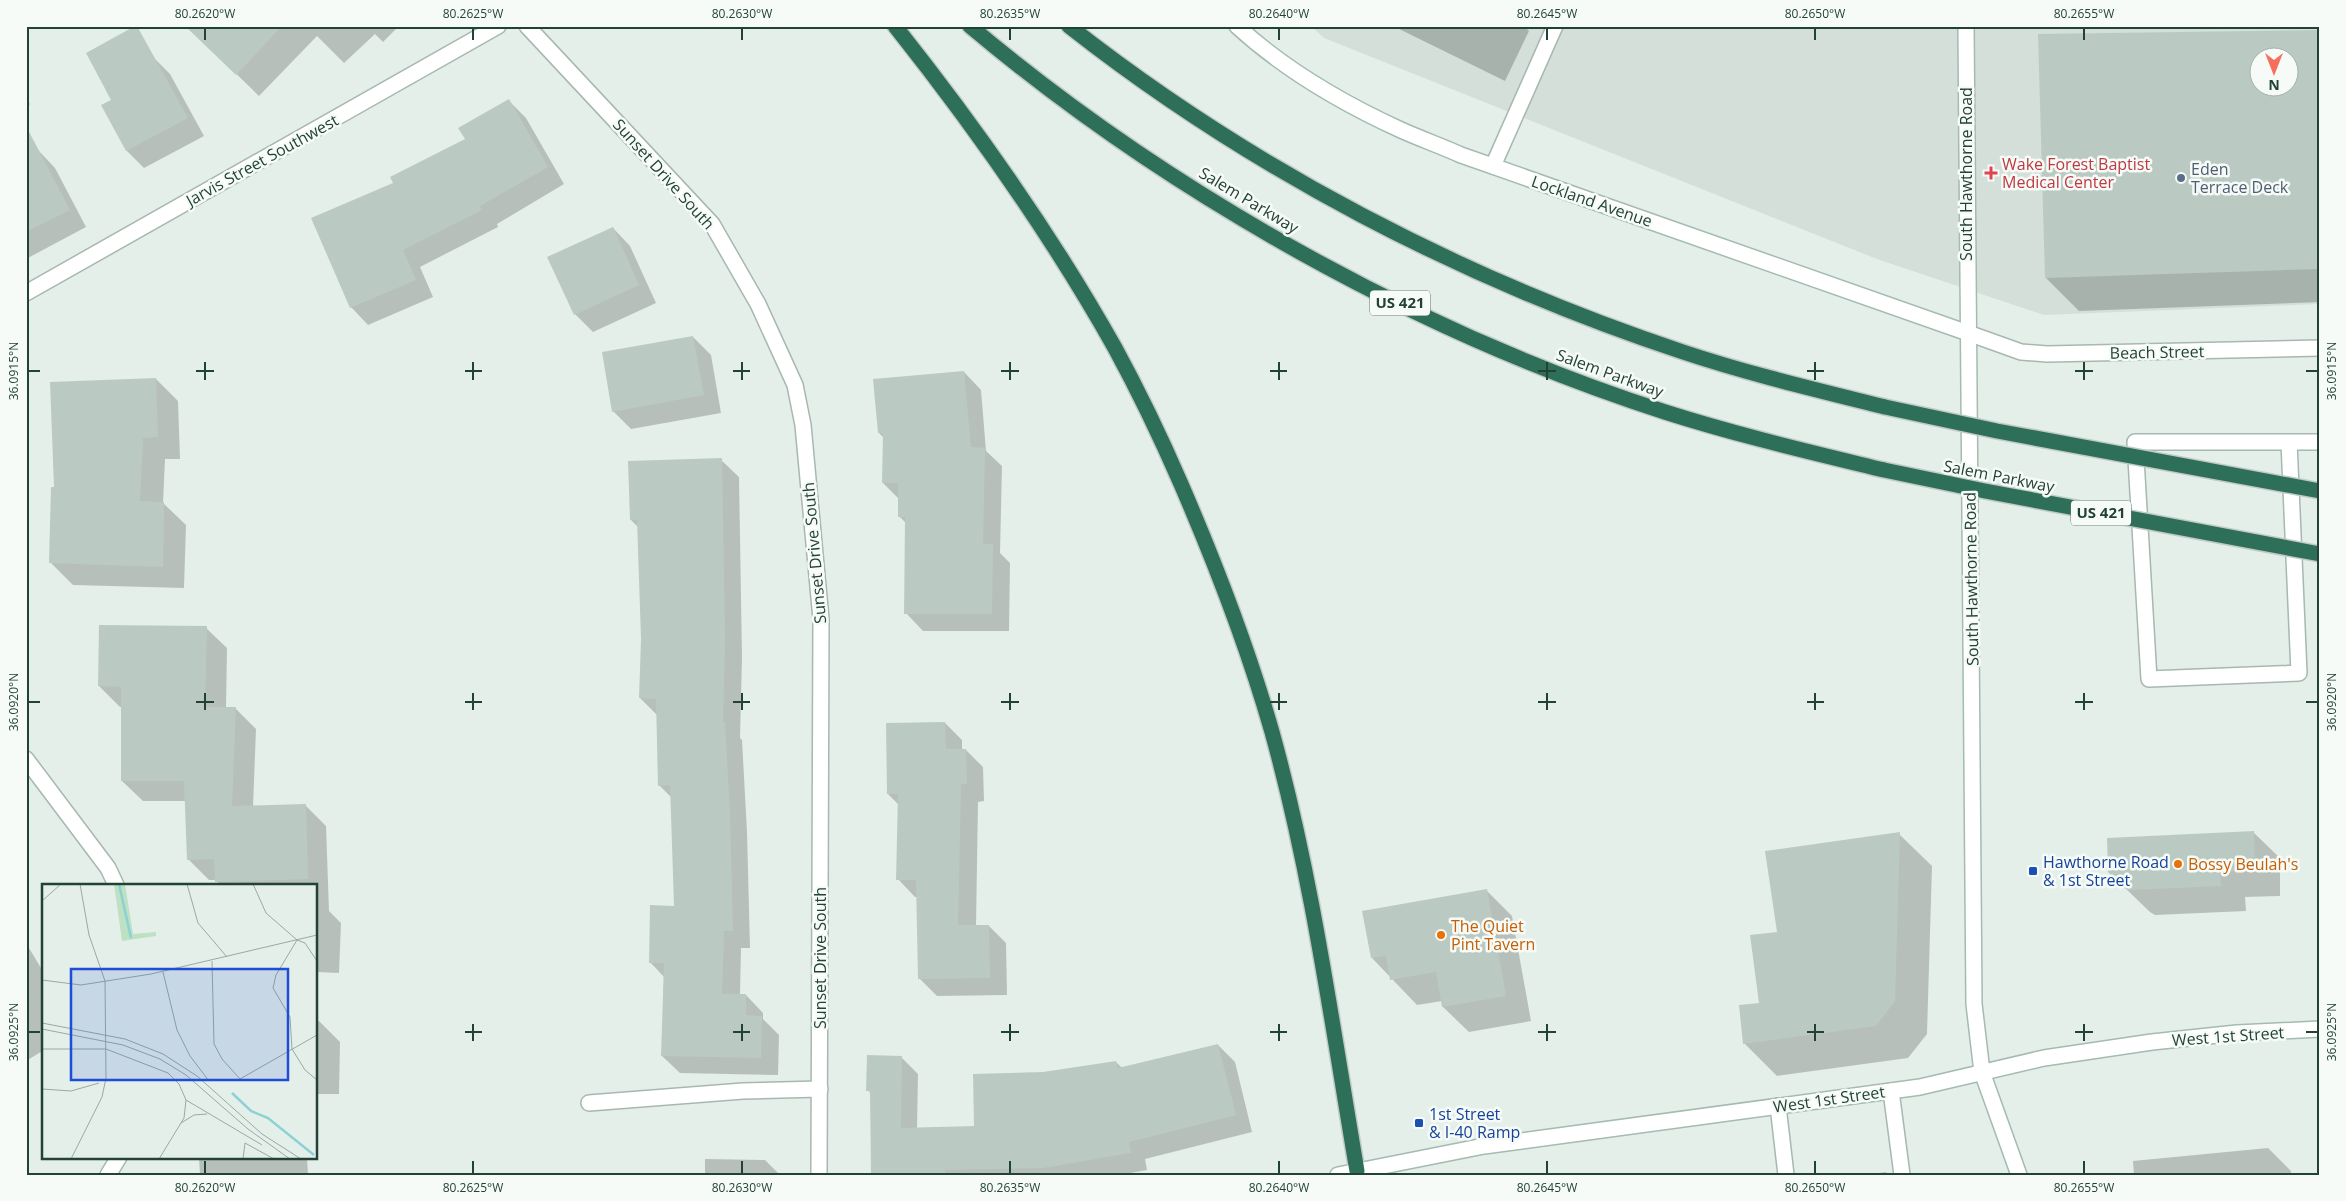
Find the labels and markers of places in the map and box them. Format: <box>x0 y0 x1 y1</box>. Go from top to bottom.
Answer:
place label: Wake Forest Baptist Medical Center <box>2002 153 2150 193</box>
place label: Eden Terrace Deck <box>2191 158 2289 198</box>
marker: Wake Forest Baptist Medical Center <box>1984 166 1998 180</box>
marker: Eden Terrace Deck <box>2175 172 2187 184</box>
place label: Hawthorne Road & 1st Street <box>2043 851 2169 891</box>
place label: Bossy Beulah's <box>2188 853 2298 875</box>
marker: Bossy Beulah's <box>2172 858 2184 870</box>
marker: Hawthorne Road & 1st Street <box>2027 865 2039 877</box>
place label: The Quiet Pint Tavern <box>1451 915 1535 955</box>
marker: The Quiet Pint Tavern <box>1435 929 1447 941</box>
place label: 1st Street & I-40 Ramp <box>1429 1103 1520 1143</box>
marker: 1st Street & I-40 Ramp <box>1413 1117 1425 1129</box>

